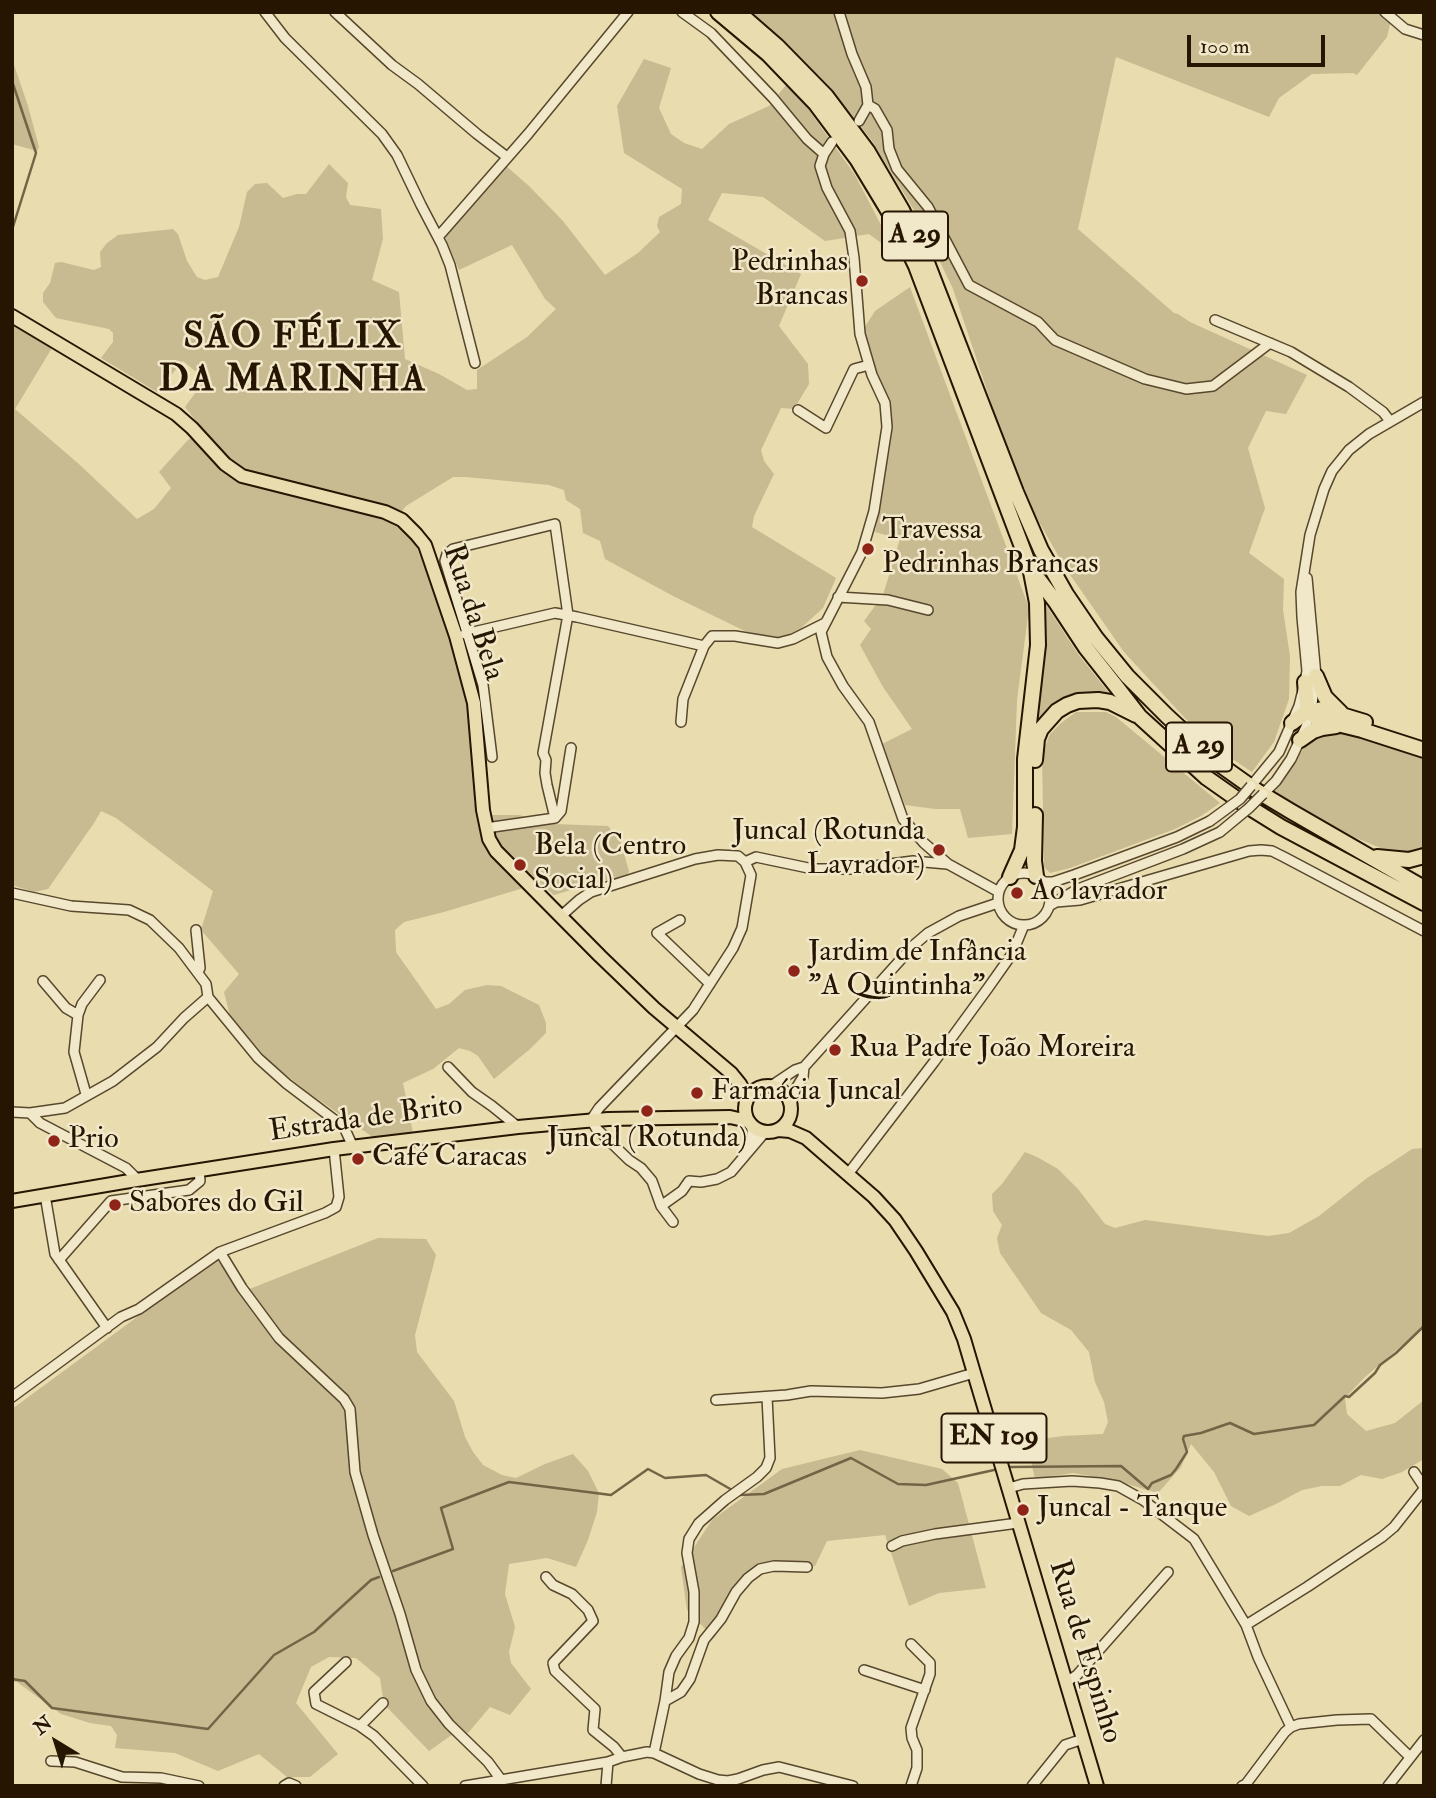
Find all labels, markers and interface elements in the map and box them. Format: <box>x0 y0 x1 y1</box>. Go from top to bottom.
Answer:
scale bar <box>1191 21 1329 65</box>
text: 100 m <box>1200 33 1250 60</box>
road number: A 29 <box>882 212 948 260</box>
place label: Pedrinhas Brancas <box>731 246 848 316</box>
marker: Pedrinhas Brancas <box>854 273 870 289</box>
district label: SÃO FÉLIX DA MARINHA <box>160 317 426 404</box>
place label: Travessa Pedrinhas Brancas <box>882 514 1098 584</box>
street label: Rua da Bela <box>433 540 511 686</box>
marker: Travessa Pedrinhas Brancas <box>860 541 876 557</box>
road number: A 29 <box>1166 722 1232 772</box>
place label: Juncal (Rotunda Lavrador) <box>732 815 925 886</box>
place label: Bela (Centro Social) <box>534 830 686 900</box>
marker: Juncal (Rotunda Lavrador) <box>931 842 947 858</box>
marker: Bela (Centro Social) <box>512 857 528 873</box>
place label: Ao lavrador <box>1031 875 1167 911</box>
marker: Ao lavrador <box>1009 885 1025 901</box>
place label: Jardim de Infância "A Quintinha" <box>808 936 1026 1006</box>
marker: Jardim de Infância "A Quintinha" <box>786 963 802 979</box>
place label: Rua Padre João Moreira <box>849 1032 1135 1068</box>
marker: Rua Padre João Moreira <box>827 1042 843 1058</box>
place label: Farmácia Juncal <box>711 1075 901 1111</box>
marker: Farmácia Juncal <box>689 1085 705 1101</box>
street label: Estrada de Brito <box>267 1089 465 1151</box>
marker: Juncal (Rotunda) <box>639 1103 655 1119</box>
place label: Juncal (Rotunda) <box>547 1122 747 1158</box>
place label: Prio <box>68 1123 119 1159</box>
marker: Prio <box>46 1133 62 1149</box>
place label: Café Caracas <box>372 1141 527 1177</box>
marker: Café Caracas <box>350 1151 366 1167</box>
place label: Sabores do Gil <box>129 1187 304 1223</box>
marker: Sabores do Gil <box>107 1197 123 1213</box>
road number: EN 109 <box>942 1414 1046 1462</box>
place label: Juncal - Tanque <box>1037 1492 1227 1528</box>
marker: Juncal - Tanque <box>1015 1502 1031 1518</box>
street label: Rua de Espinho <box>1039 1556 1129 1748</box>
north arrow <box>21 1707 91 1777</box>
text: N <box>29 1711 57 1740</box>

